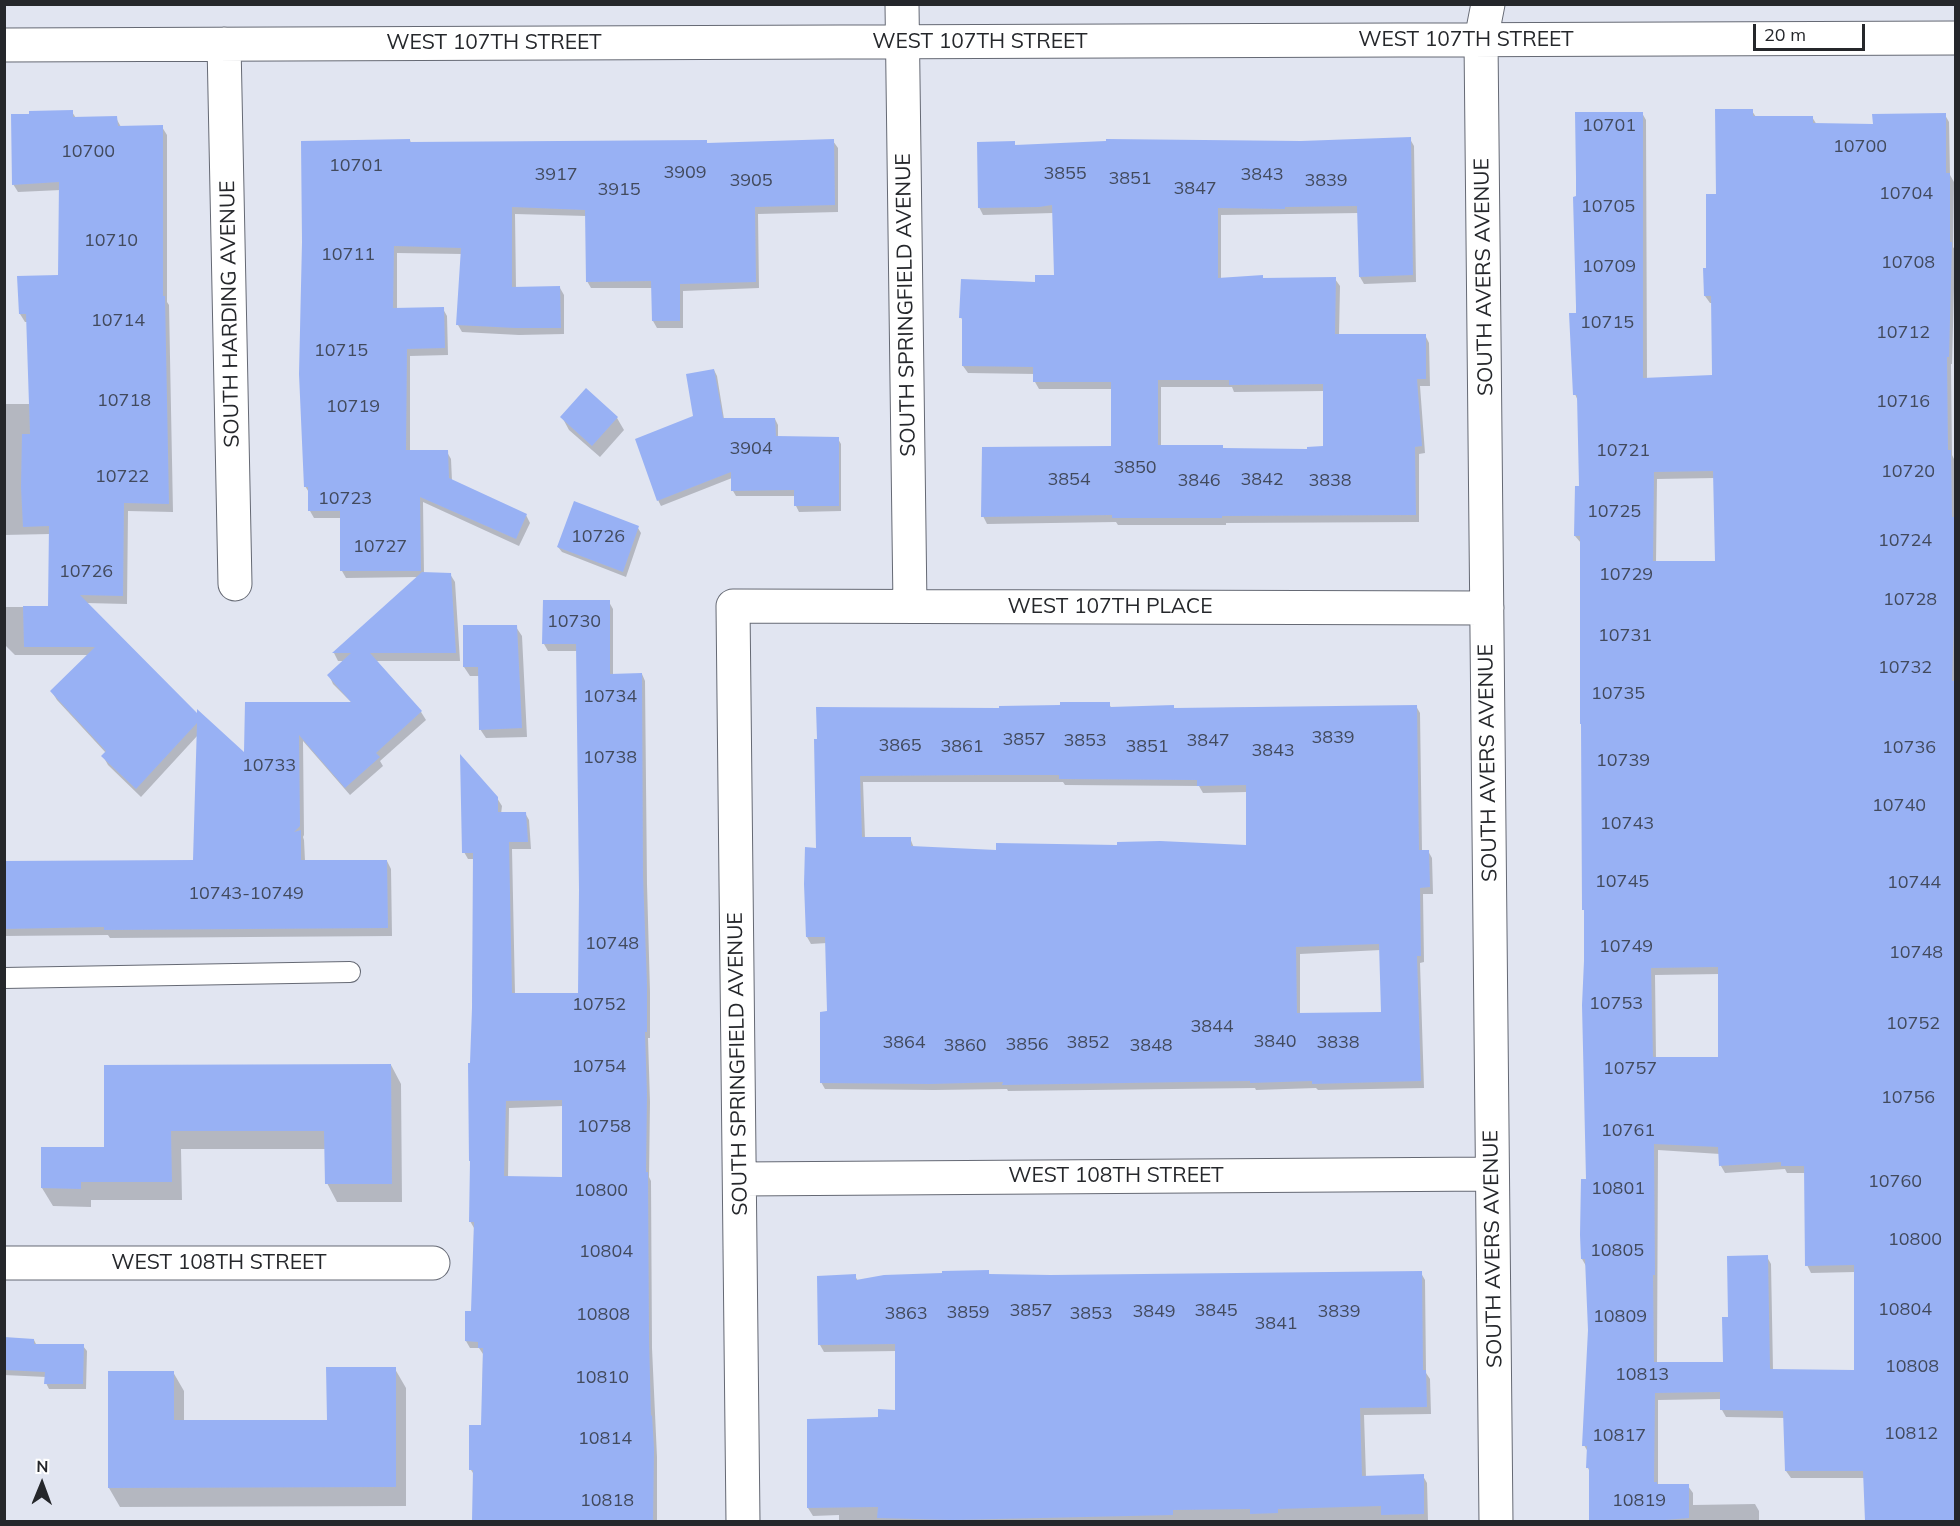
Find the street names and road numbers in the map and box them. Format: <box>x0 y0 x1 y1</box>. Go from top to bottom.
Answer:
street label: WEST 107TH STREET <box>1358 27 1574 53</box>
street label: WEST 107TH STREET <box>872 29 1088 55</box>
street label: WEST 107TH STREET <box>386 30 602 56</box>
street label: SOUTH SPRINGFIELD AVENUE <box>891 153 921 457</box>
street label: SOUTH AVERS AVENUE <box>1469 158 1499 396</box>
street label: SOUTH HARDING AVENUE <box>215 180 245 448</box>
street label: WEST 107TH PLACE <box>1007 594 1213 620</box>
street label: SOUTH AVERS AVENUE <box>1473 644 1503 882</box>
street label: SOUTH SPRINGFIELD AVENUE <box>723 912 753 1216</box>
street label: SOUTH AVERS AVENUE <box>1478 1130 1508 1368</box>
street label: WEST 108TH STREET <box>1008 1163 1224 1189</box>
street label: WEST 108TH STREET <box>111 1250 327 1276</box>

